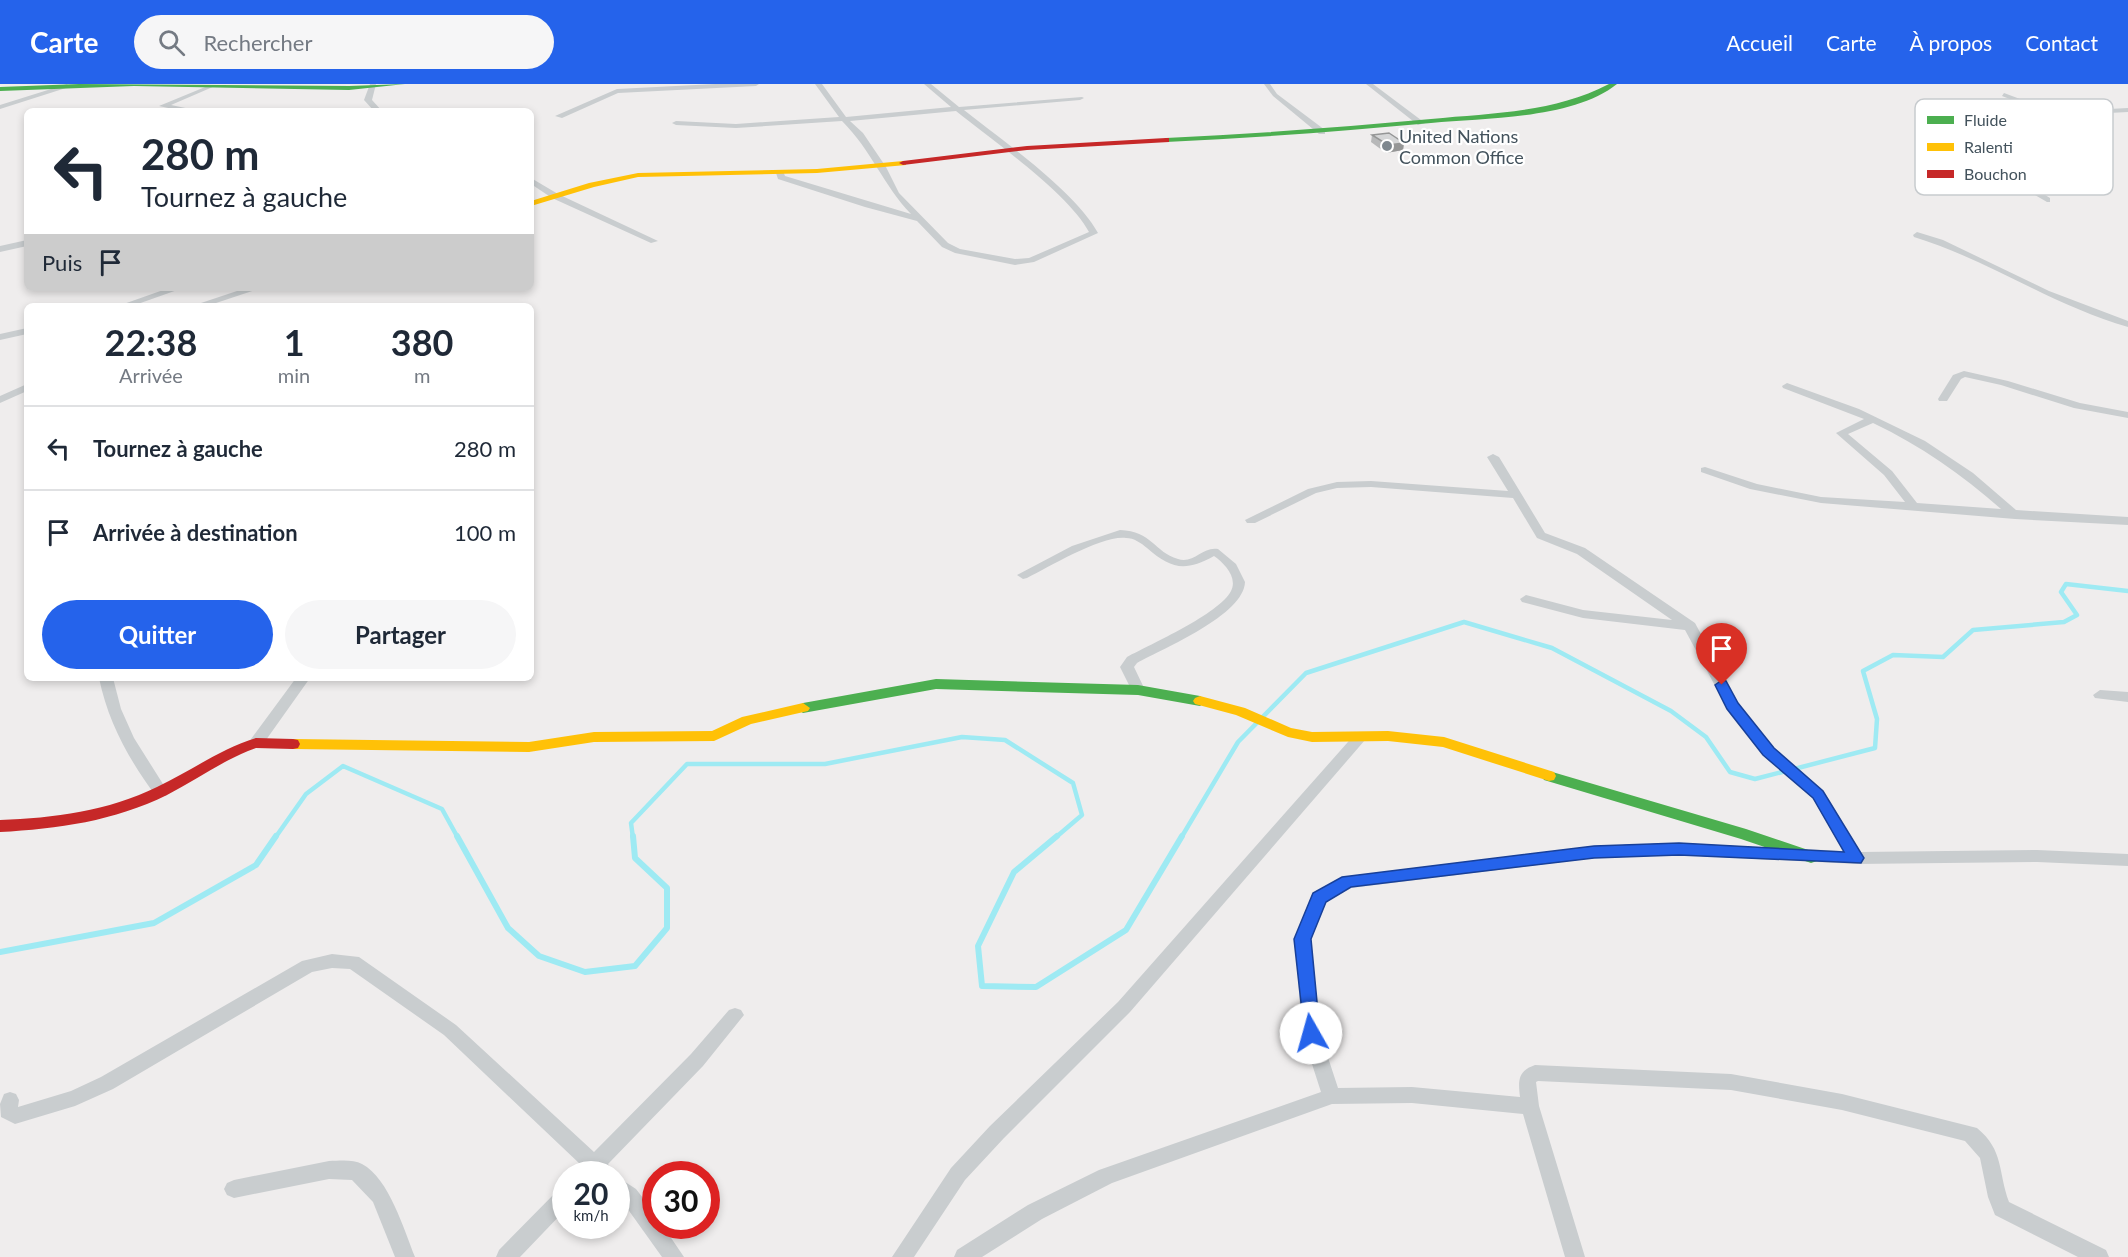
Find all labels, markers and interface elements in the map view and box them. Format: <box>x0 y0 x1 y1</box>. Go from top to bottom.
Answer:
search box <box>134 15 554 69</box>
text: Carte <box>30 25 98 59</box>
icon: search <box>155 26 188 59</box>
text: Rechercher <box>203 29 312 56</box>
text: Accueil <box>1726 30 1793 55</box>
text: Carte <box>1826 30 1877 55</box>
text: À propos <box>1910 30 1992 55</box>
text: Contact <box>2025 30 2098 55</box>
legend <box>1915 99 2113 195</box>
text: Fluide <box>1964 110 2007 129</box>
place label: United Nations Common Office <box>1399 125 1524 168</box>
text: 280 m <box>141 129 259 179</box>
icon: left <box>42 132 120 210</box>
text: Ralenti <box>1964 137 2013 156</box>
marker: United Nations Common Office <box>1380 139 1394 153</box>
text: Bouchon <box>1964 164 2027 183</box>
text: Tournez à gauche <box>141 180 347 213</box>
icon: arrive <box>94 246 127 279</box>
text: Puis <box>42 249 82 276</box>
text: 22:38 <box>105 320 197 364</box>
text: 1 <box>284 320 305 364</box>
text: 380 <box>391 320 453 364</box>
text: Arrivée <box>119 363 183 387</box>
text: min <box>278 363 310 387</box>
text: m <box>414 363 430 387</box>
icon: left <box>42 432 75 465</box>
text: Tournez à gauche <box>93 435 263 462</box>
text: 280 m <box>454 435 516 462</box>
icon: arrive <box>42 516 75 549</box>
text: Arrivée à destination <box>93 519 298 546</box>
text: 100 m <box>454 519 516 546</box>
button: Quitter <box>42 600 273 669</box>
button: Partager <box>285 600 516 669</box>
pin <box>1696 623 1747 685</box>
icon: arrive <box>1705 632 1738 665</box>
position arrow <box>1279 1001 1343 1065</box>
speed limit sign: 30 <box>642 1161 720 1239</box>
text: 20 <box>574 1175 608 1211</box>
text: km/h <box>573 1206 609 1224</box>

